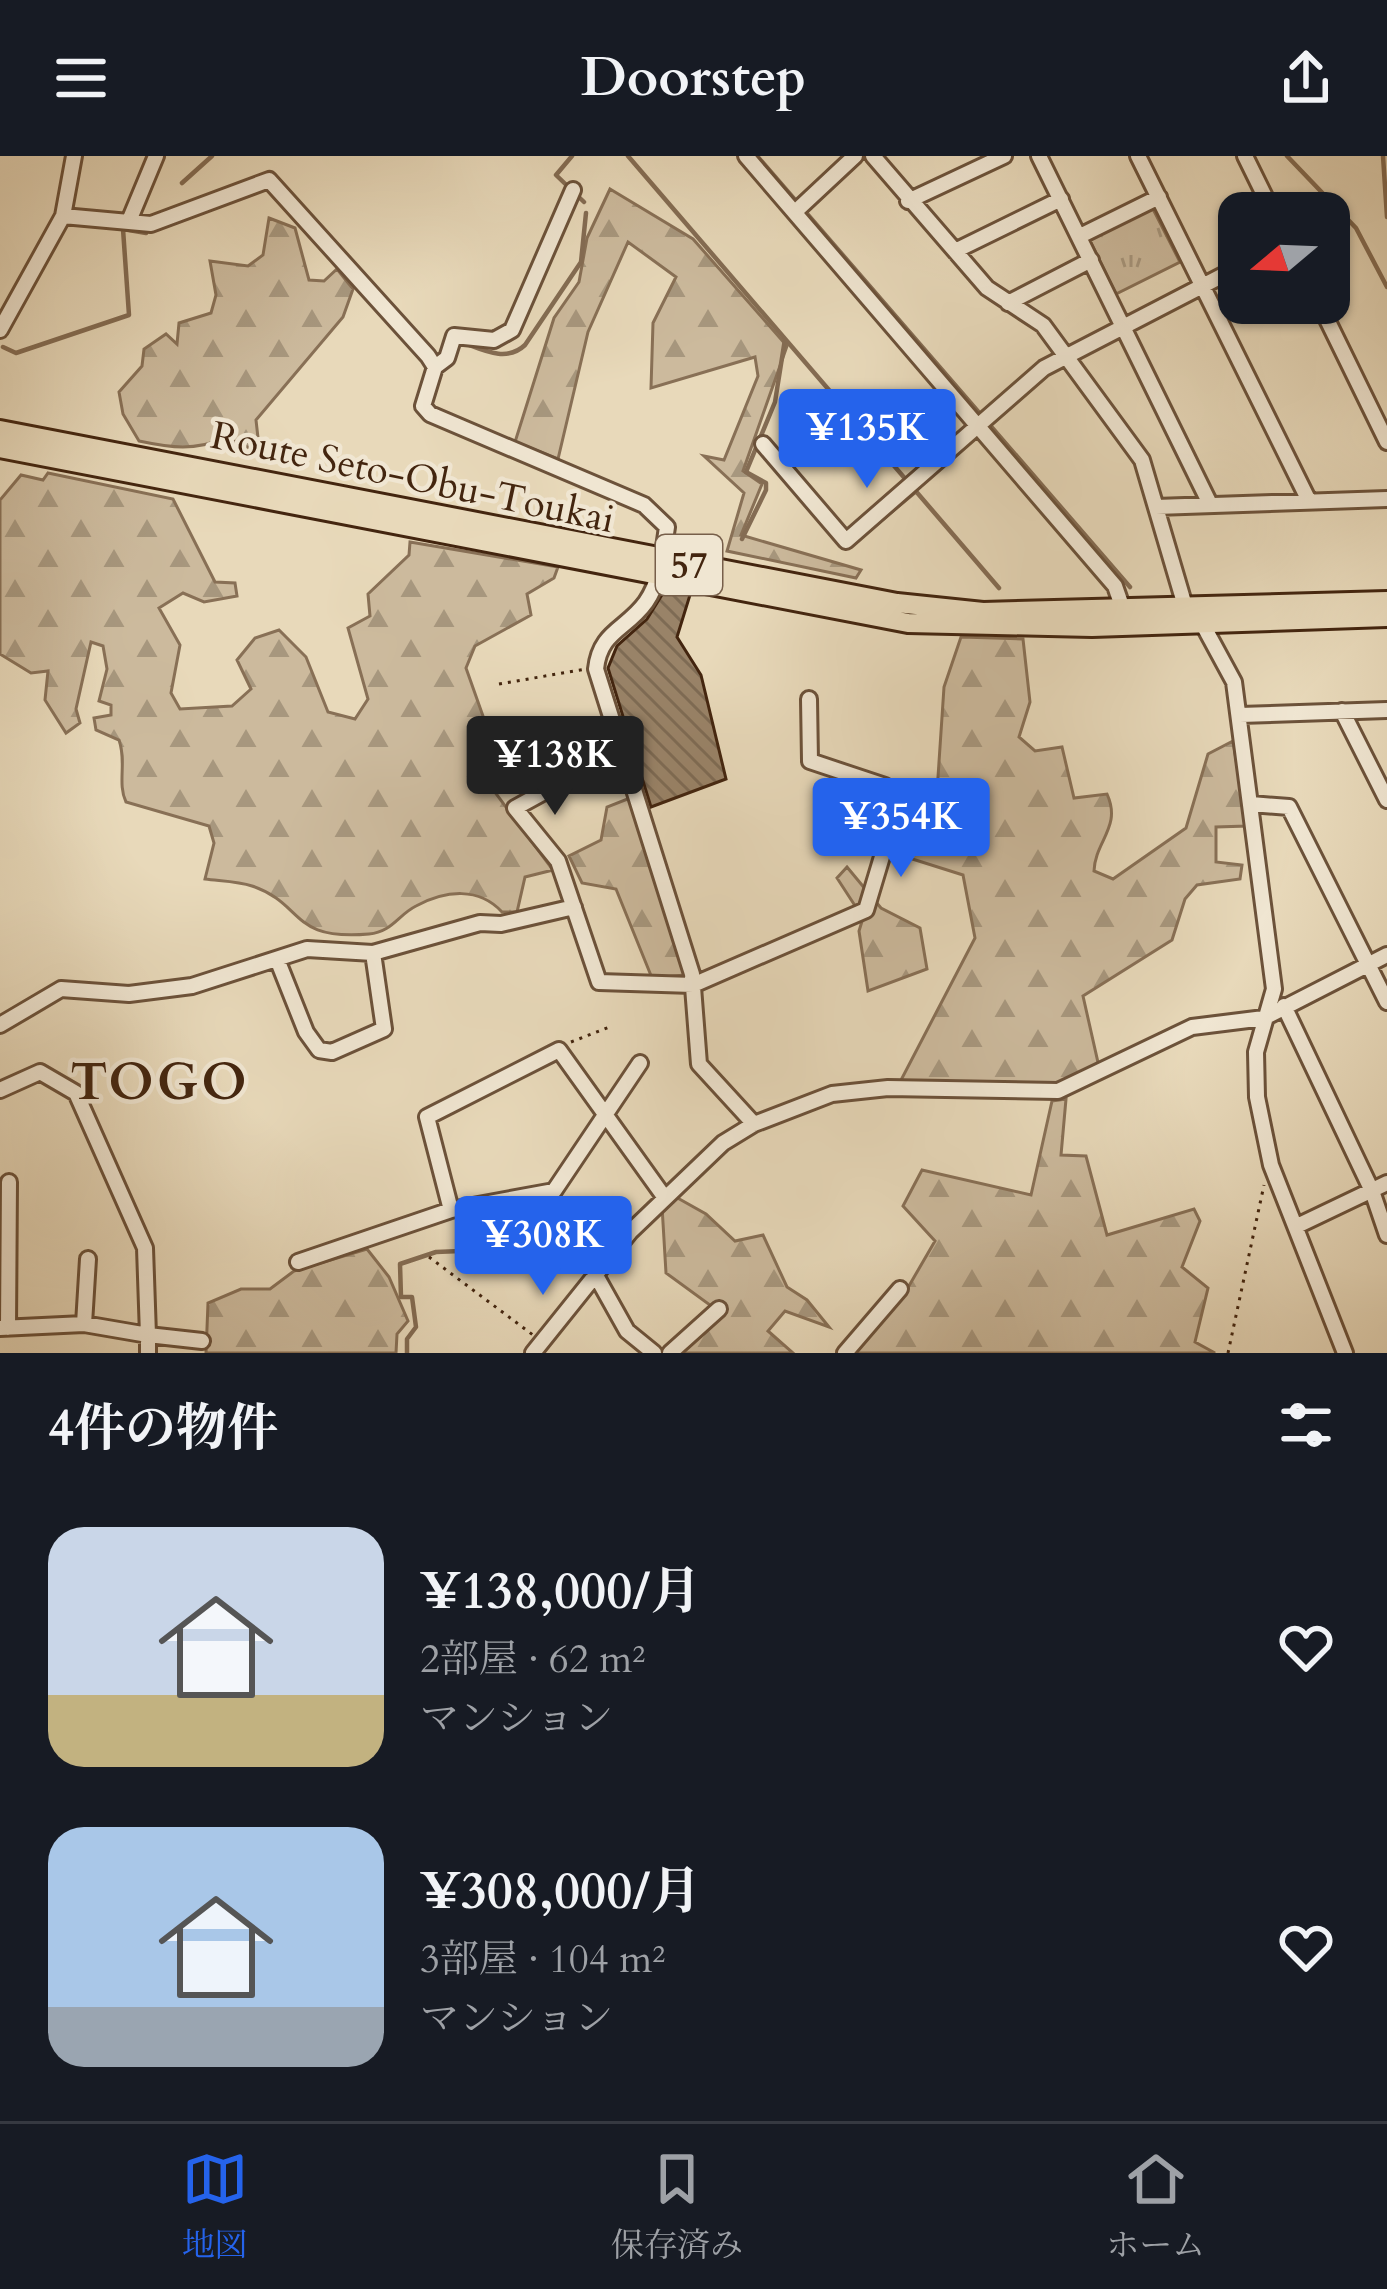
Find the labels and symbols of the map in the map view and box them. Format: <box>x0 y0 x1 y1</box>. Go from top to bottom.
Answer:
north arrow <box>1218 192 1350 324</box>
pin: ¥135K <box>783 389 951 491</box>
street label: Route Seto-Obu-Toukai <box>206 409 619 546</box>
road number: 57 <box>656 535 722 595</box>
pin: ¥138K <box>471 716 639 818</box>
pin: ¥354K <box>817 778 985 880</box>
district label: TOGO <box>70 1048 250 1118</box>
pin: ¥308K <box>459 1196 627 1298</box>

